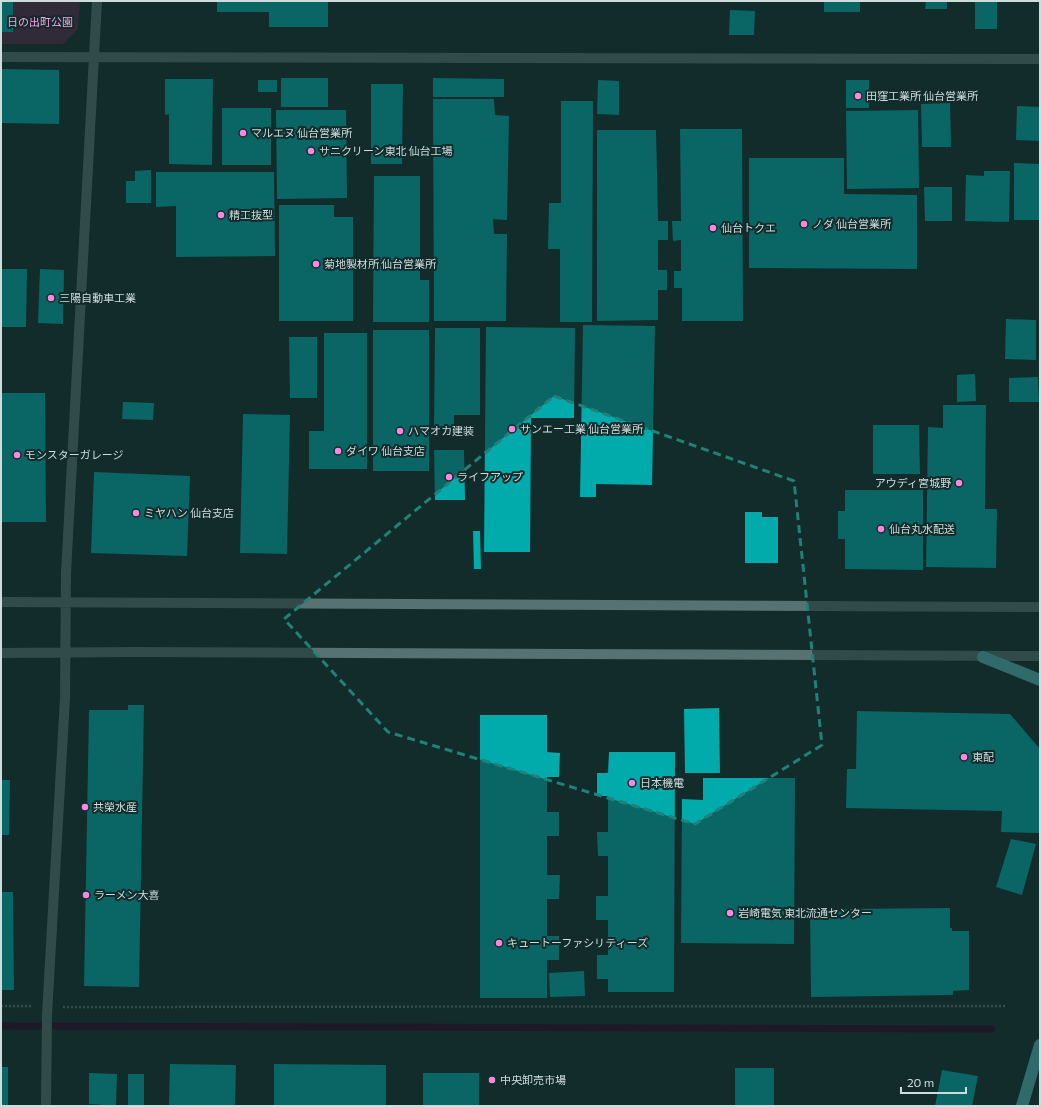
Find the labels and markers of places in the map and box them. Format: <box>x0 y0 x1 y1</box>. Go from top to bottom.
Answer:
place label: 田窪工業所 仙台営業所 <box>866 89 979 102</box>
marker: 田窪工業所 仙台営業所 <box>853 91 863 101</box>
place label: マルエヌ 仙台営業所 <box>251 126 353 139</box>
marker: マルエヌ 仙台営業所 <box>238 128 248 138</box>
place label: サニクリーン東北 仙台工場 <box>319 144 453 157</box>
marker: サニクリーン東北 仙台工場 <box>306 146 316 156</box>
place label: 精工抜型 <box>229 208 273 221</box>
marker: 精工抜型 <box>216 210 226 220</box>
place label: ノダ 仙台営業所 <box>812 217 892 230</box>
marker: ノダ 仙台営業所 <box>799 219 809 229</box>
place label: 仙台トクエ <box>721 221 776 234</box>
marker: 仙台トクエ <box>708 223 718 233</box>
place label: 菊地製材所 仙台営業所 <box>324 257 437 270</box>
marker: 菊地製材所 仙台営業所 <box>311 259 321 269</box>
place label: 三陽自動車工業 <box>59 291 136 304</box>
marker: 三陽自動車工業 <box>46 293 56 303</box>
place label: サンエー工業 仙台営業所 <box>520 422 644 435</box>
place label: ハマオカ建装 <box>408 424 474 437</box>
marker: サンエー工業 仙台営業所 <box>507 424 517 434</box>
marker: ハマオカ建装 <box>395 426 405 436</box>
place label: ダイワ 仙台支店 <box>346 444 425 457</box>
marker: ダイワ 仙台支店 <box>333 446 343 456</box>
place label: モンスターガレージ <box>25 448 124 461</box>
marker: モンスターガレージ <box>12 450 22 460</box>
place label: ライフアップ <box>457 470 523 483</box>
marker: ライフアップ <box>444 472 454 482</box>
place label: アウディ宮城野 <box>875 476 951 489</box>
marker: アウディ宮城野 <box>954 478 964 488</box>
place label: ミヤハン 仙台支店 <box>144 506 234 519</box>
marker: ミヤハン 仙台支店 <box>131 508 141 518</box>
place label: 仙台丸水配送 <box>889 522 955 535</box>
marker: 仙台丸水配送 <box>876 524 886 534</box>
place label: 東配 <box>972 750 994 763</box>
marker: 東配 <box>959 752 969 762</box>
place label: 日本機電 <box>640 776 684 789</box>
marker: 日本機電 <box>627 778 637 788</box>
place label: 共榮水産 <box>93 800 137 813</box>
marker: 共榮水産 <box>80 802 90 812</box>
place label: ラーメン大喜 <box>94 888 160 901</box>
marker: ラーメン大喜 <box>81 890 91 900</box>
place label: 岩崎電気 東北流通センター <box>738 906 872 919</box>
marker: 岩崎電気 東北流通センター <box>725 908 735 918</box>
place label: キュートーファシリティーズ <box>507 936 648 949</box>
marker: キュートーファシリティーズ <box>494 938 504 948</box>
place label: 中央卸売市場 <box>500 1073 566 1086</box>
marker: 中央卸売市場 <box>487 1075 497 1085</box>

